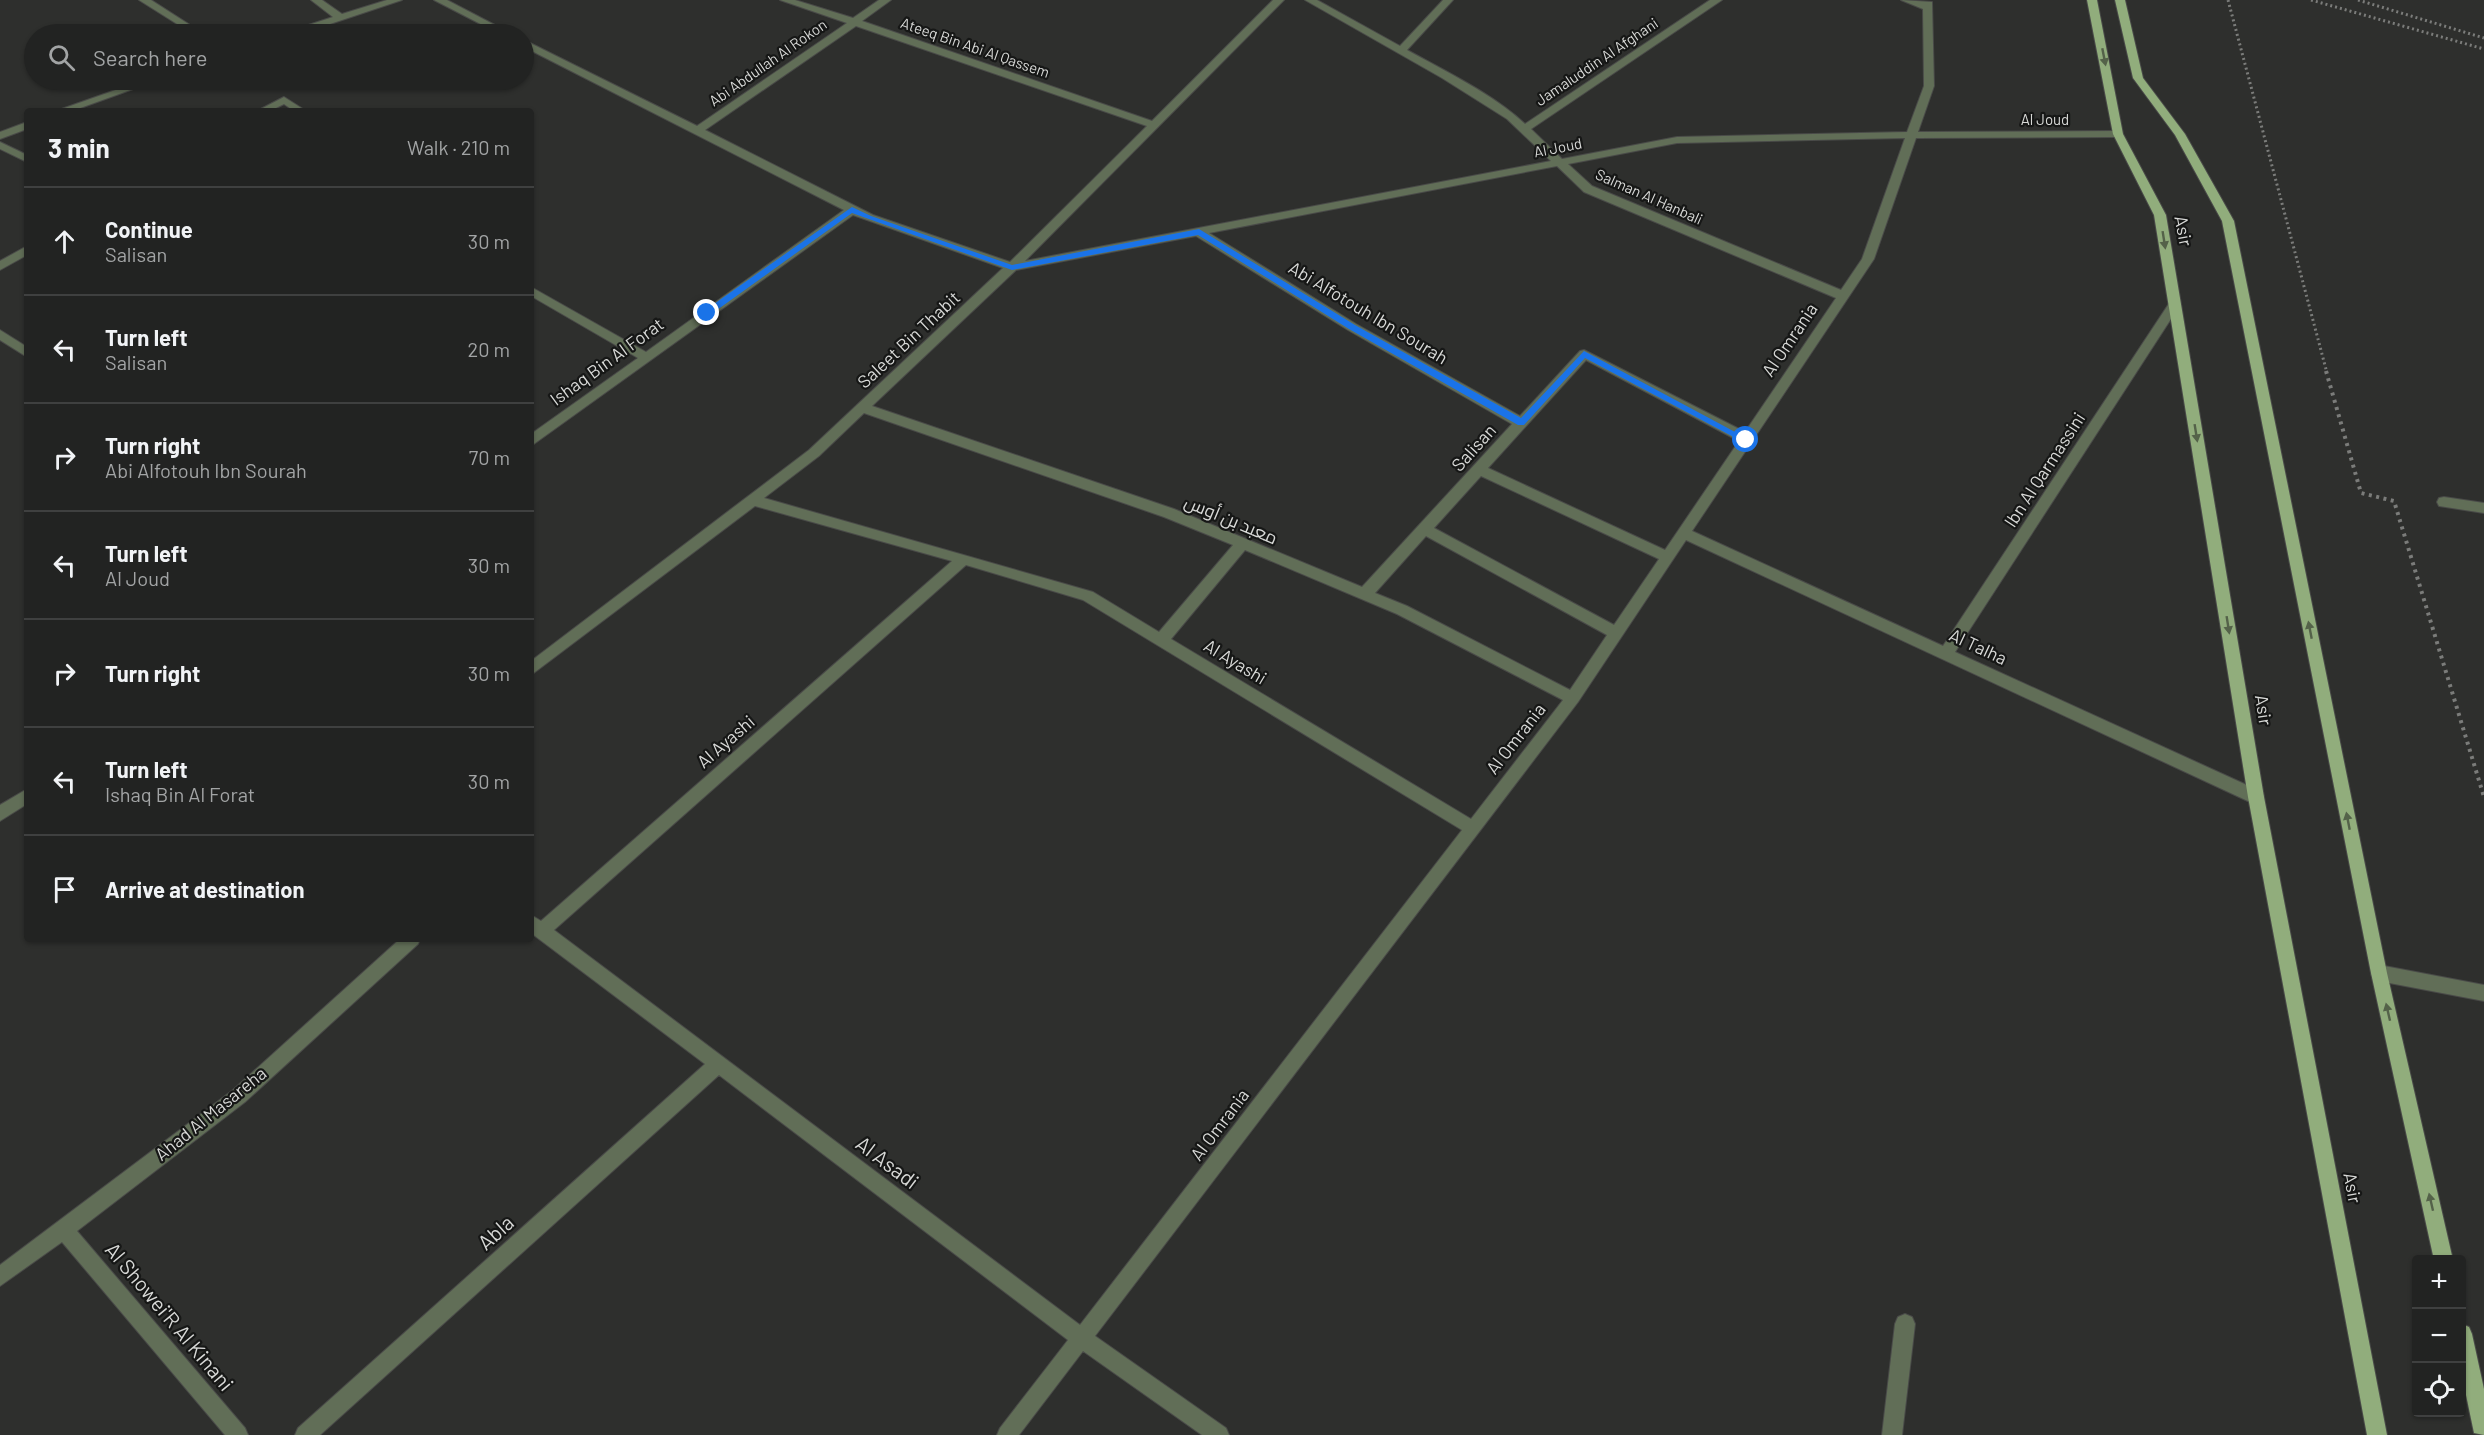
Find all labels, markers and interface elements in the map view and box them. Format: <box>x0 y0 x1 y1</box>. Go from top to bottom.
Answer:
street label: Ateeq Bin Abi Al Qassem <box>899 13 1052 81</box>
street label: Jamaluddin Al Afghani <box>1532 13 1661 109</box>
street label: Abi Abdullah Al Rokon <box>705 15 830 110</box>
search box <box>24 24 534 90</box>
icon: search <box>45 41 78 74</box>
text: Search here <box>93 44 207 70</box>
one-way arrow <box>2100 48 2109 67</box>
street label: Al Joud <box>2021 110 2069 128</box>
text: 3 min <box>48 132 110 163</box>
street label: Al Joud <box>1532 134 1583 160</box>
text: Walk · 210 m <box>407 135 510 159</box>
street label: Salman Al Hanbali <box>1593 164 1706 228</box>
street label: Asir <box>2170 214 2198 248</box>
text: Continue <box>105 216 193 242</box>
icon: ahead <box>48 225 81 258</box>
text: 30 m <box>468 229 510 253</box>
one-way arrow <box>2159 231 2168 250</box>
text: Salisan <box>105 242 167 266</box>
street label: Abi Alfotouh Ibn Sourah <box>1285 256 1452 368</box>
street label: Saleet Bin Thabit <box>852 286 964 392</box>
street label: Al Omrania <box>1757 298 1822 380</box>
route end <box>693 299 719 325</box>
street label: Ishaq Bin Al Forat <box>545 313 668 410</box>
text: Turn left <box>105 324 188 350</box>
icon: left <box>48 333 81 366</box>
text: 20 m <box>467 337 510 361</box>
text: Salisan <box>105 350 167 374</box>
street label: Ibn Al Qarmassini <box>1999 408 2089 531</box>
street label: Salisan <box>1446 419 1500 475</box>
one-way arrow <box>2191 423 2200 442</box>
route start <box>1732 426 1758 452</box>
text: Turn right <box>105 432 200 458</box>
icon: right <box>48 441 81 474</box>
text: 70 m <box>469 445 510 469</box>
text: Abi Alfotouh Ibn Sourah <box>105 458 307 482</box>
street label: معبد بن أوس <box>1181 490 1281 549</box>
text: Turn left <box>105 540 188 566</box>
icon: left <box>48 549 81 582</box>
text: 30 m <box>468 553 510 577</box>
text: Al Joud <box>105 566 170 590</box>
one-way arrow <box>2223 616 2232 635</box>
one-way arrow <box>2305 621 2314 640</box>
street label: Al Talha <box>1946 623 2011 669</box>
street label: Al Ayashi <box>1200 634 1271 688</box>
icon: right <box>48 657 81 690</box>
text: Turn right <box>105 660 200 686</box>
text: 30 m <box>468 661 510 685</box>
street label: Asir <box>2251 693 2277 727</box>
street label: Al Omrania <box>1481 699 1550 778</box>
street label: Al Ayashi <box>692 710 759 772</box>
text: Turn left <box>105 756 188 782</box>
icon: left <box>48 765 81 798</box>
text: 30 m <box>468 769 510 793</box>
text: Ishaq Bin Al Forat <box>105 782 255 806</box>
one-way arrow <box>2343 812 2353 831</box>
icon: arrive <box>48 873 81 906</box>
text: Arrive at destination <box>105 876 304 902</box>
one-way arrow <box>2382 1003 2392 1022</box>
street label: Ahad Al Masareha <box>150 1062 270 1165</box>
street label: Al Omrania <box>1185 1084 1253 1165</box>
street label: Al Asadi <box>852 1130 924 1194</box>
street label: Asir <box>2339 1171 2367 1205</box>
one-way arrow <box>2426 1193 2436 1212</box>
street label: Abla <box>472 1209 518 1254</box>
street label: Al Showei'R Al Kinani <box>101 1237 240 1395</box>
map controls <box>2412 1255 2466 1417</box>
button: + <box>2412 1255 2466 1309</box>
button: − <box>2412 1309 2466 1363</box>
button: locate <box>2412 1363 2466 1417</box>

